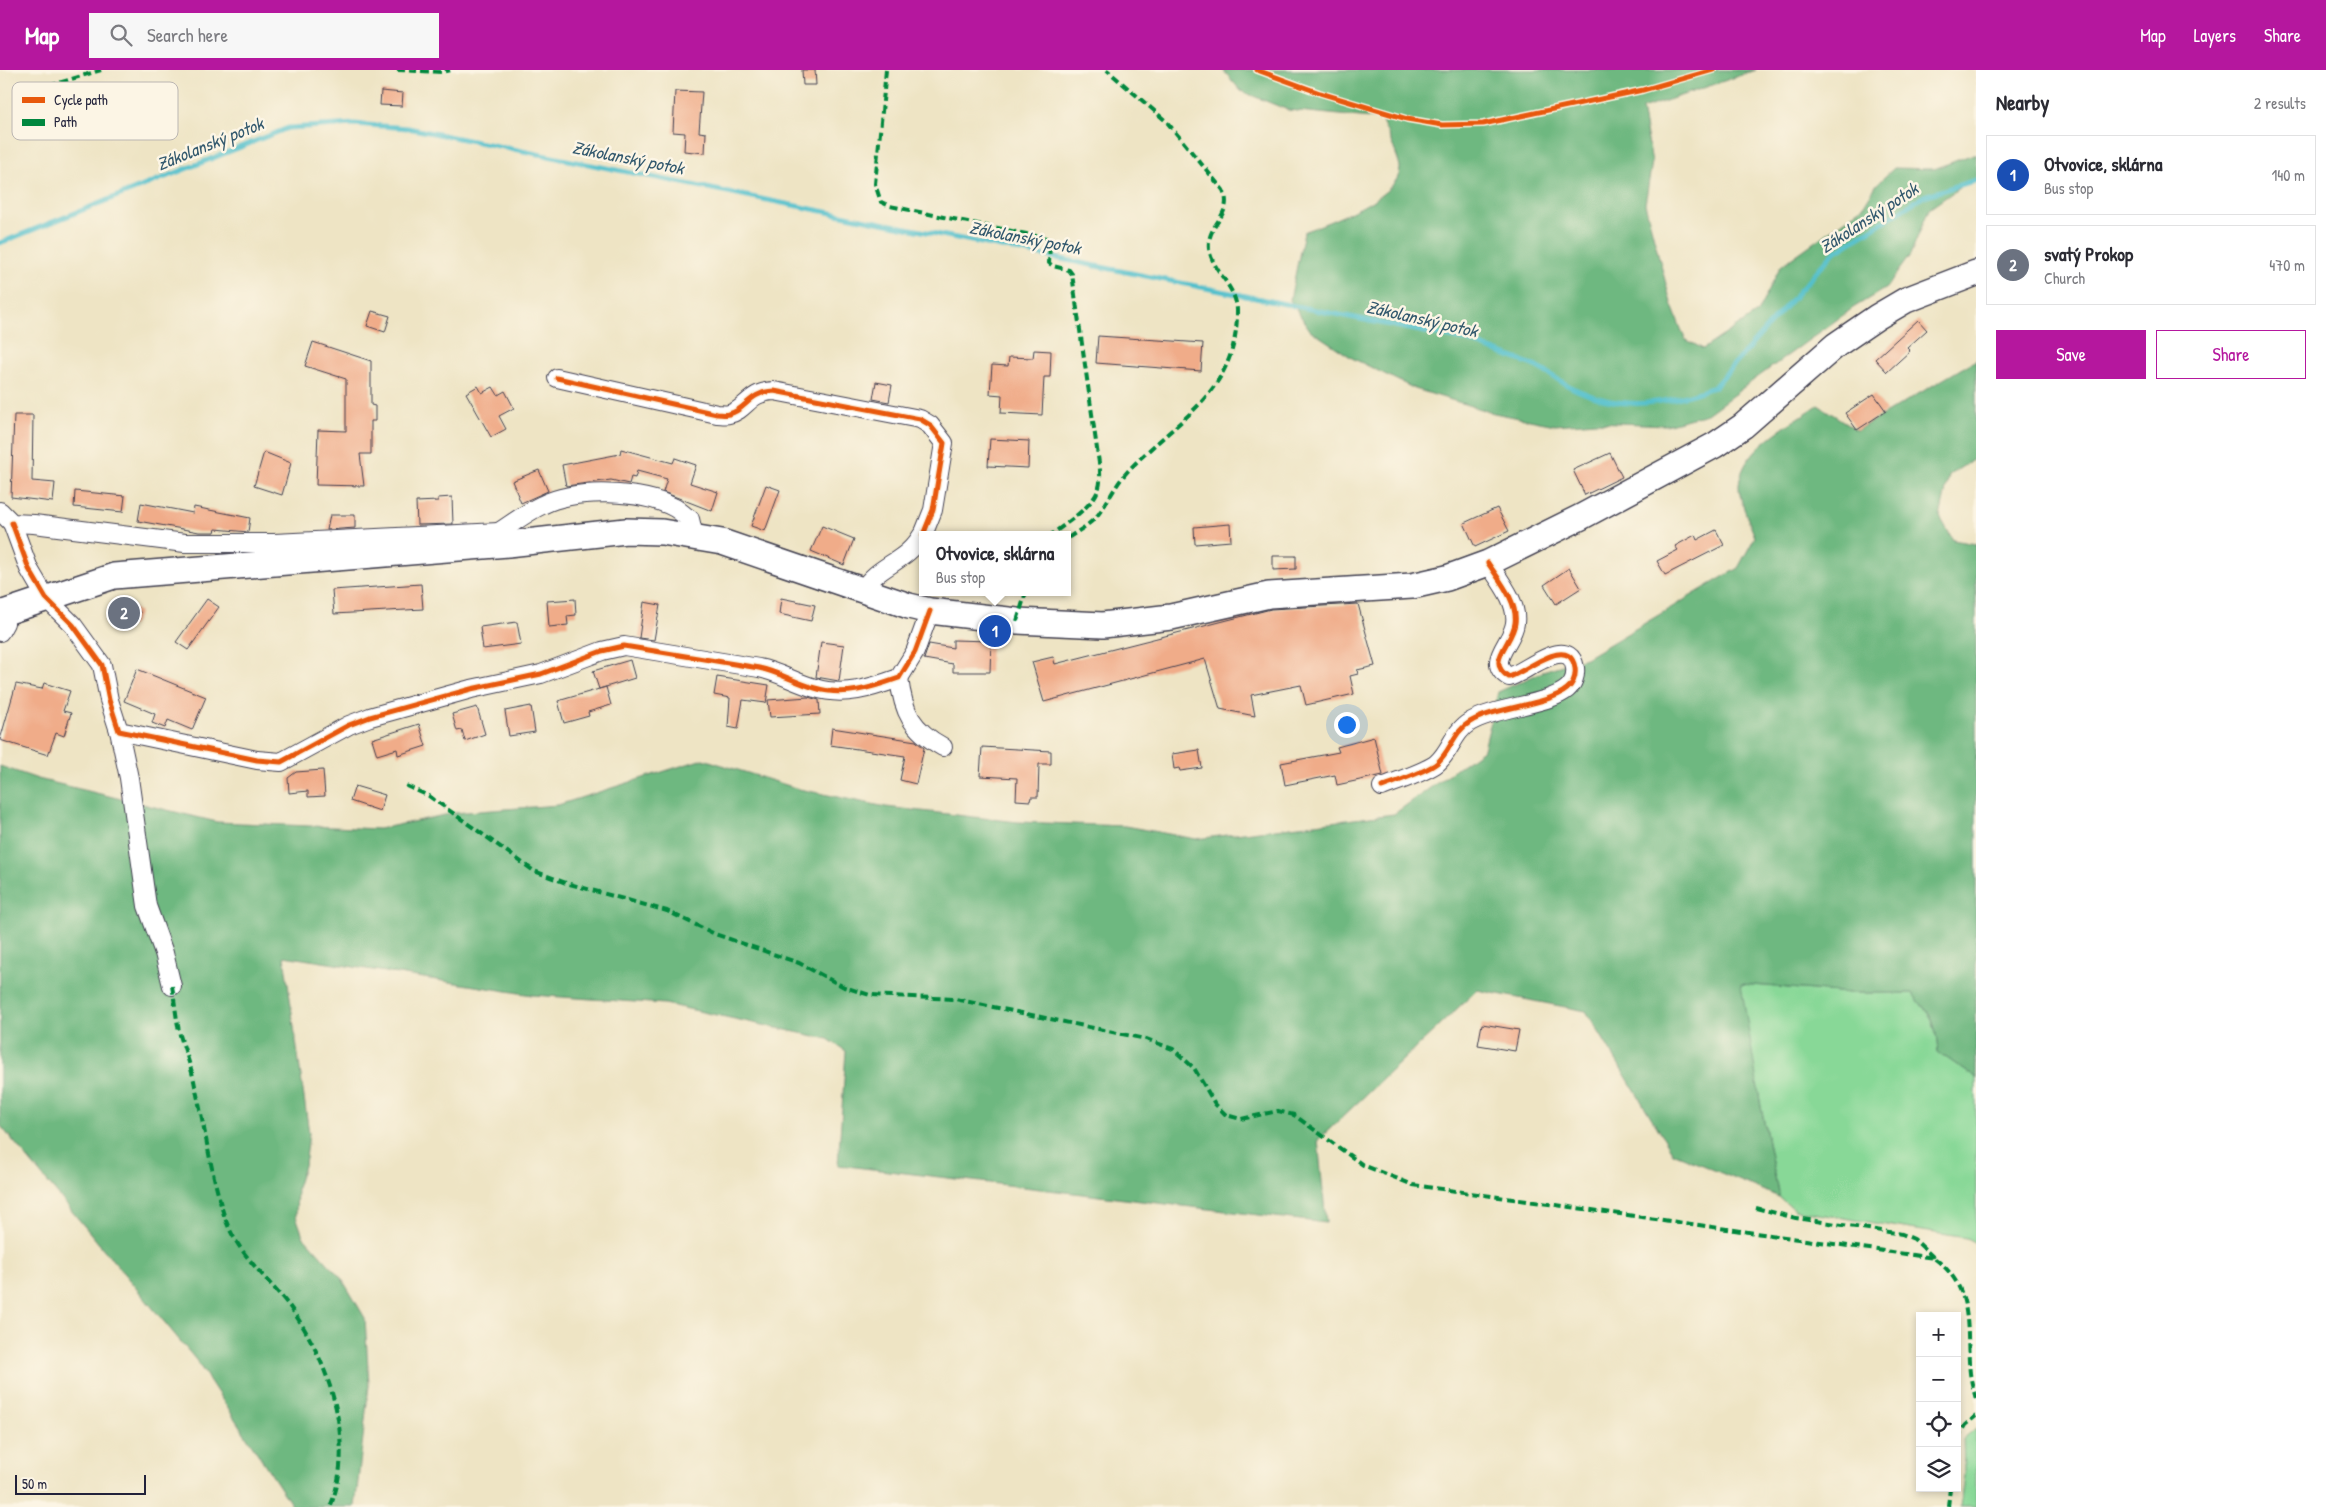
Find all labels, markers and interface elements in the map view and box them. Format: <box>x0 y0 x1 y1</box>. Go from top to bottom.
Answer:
search box <box>89 13 439 58</box>
text: Map <box>25 19 59 51</box>
icon: search <box>107 21 135 49</box>
text: Search here <box>147 22 228 48</box>
text: Map <box>2140 23 2166 48</box>
text: Layers <box>2194 23 2236 48</box>
text: Share <box>2264 23 2301 48</box>
legend <box>12 82 178 140</box>
text: Nearby <box>1996 88 2049 117</box>
text: Cycle path <box>54 90 108 110</box>
text: 2 results <box>2254 92 2306 114</box>
water label: Zákolanský potok <box>153 110 268 176</box>
text: Path <box>54 112 77 131</box>
water label: Zákolanský potok <box>570 134 687 181</box>
text: Otvovice, sklárna <box>2044 151 2162 177</box>
text: 1 <box>2010 164 2016 186</box>
text: 140 m <box>2271 164 2305 186</box>
water label: Zákolanský potok <box>1815 176 1924 259</box>
text: Bus stop <box>2044 177 2093 199</box>
water label: Zákolanský potok <box>967 214 1084 261</box>
text: svatý Prokop <box>2044 241 2133 267</box>
text: 2 <box>2009 254 2017 276</box>
text: 470 m <box>2269 254 2305 276</box>
text: Church <box>2044 267 2085 289</box>
water label: Zákolanský potok <box>1364 294 1481 344</box>
button: Save <box>1996 330 2146 379</box>
button: Share <box>2156 330 2306 379</box>
popup <box>919 531 1071 596</box>
text: Otvovice, sklárna <box>936 540 1054 566</box>
text: Bus stop <box>936 566 985 588</box>
pin: 2 <box>108 594 140 632</box>
pin: 1 <box>979 612 1011 650</box>
your location <box>1334 712 1360 738</box>
map controls <box>1916 1312 1961 1492</box>
button: + <box>1916 1312 1961 1357</box>
button: − <box>1916 1357 1961 1402</box>
button: locate <box>1916 1402 1961 1447</box>
button: layers <box>1916 1447 1961 1492</box>
scale bar <box>15 1472 146 1495</box>
text: 50 m <box>22 1474 47 1493</box>

